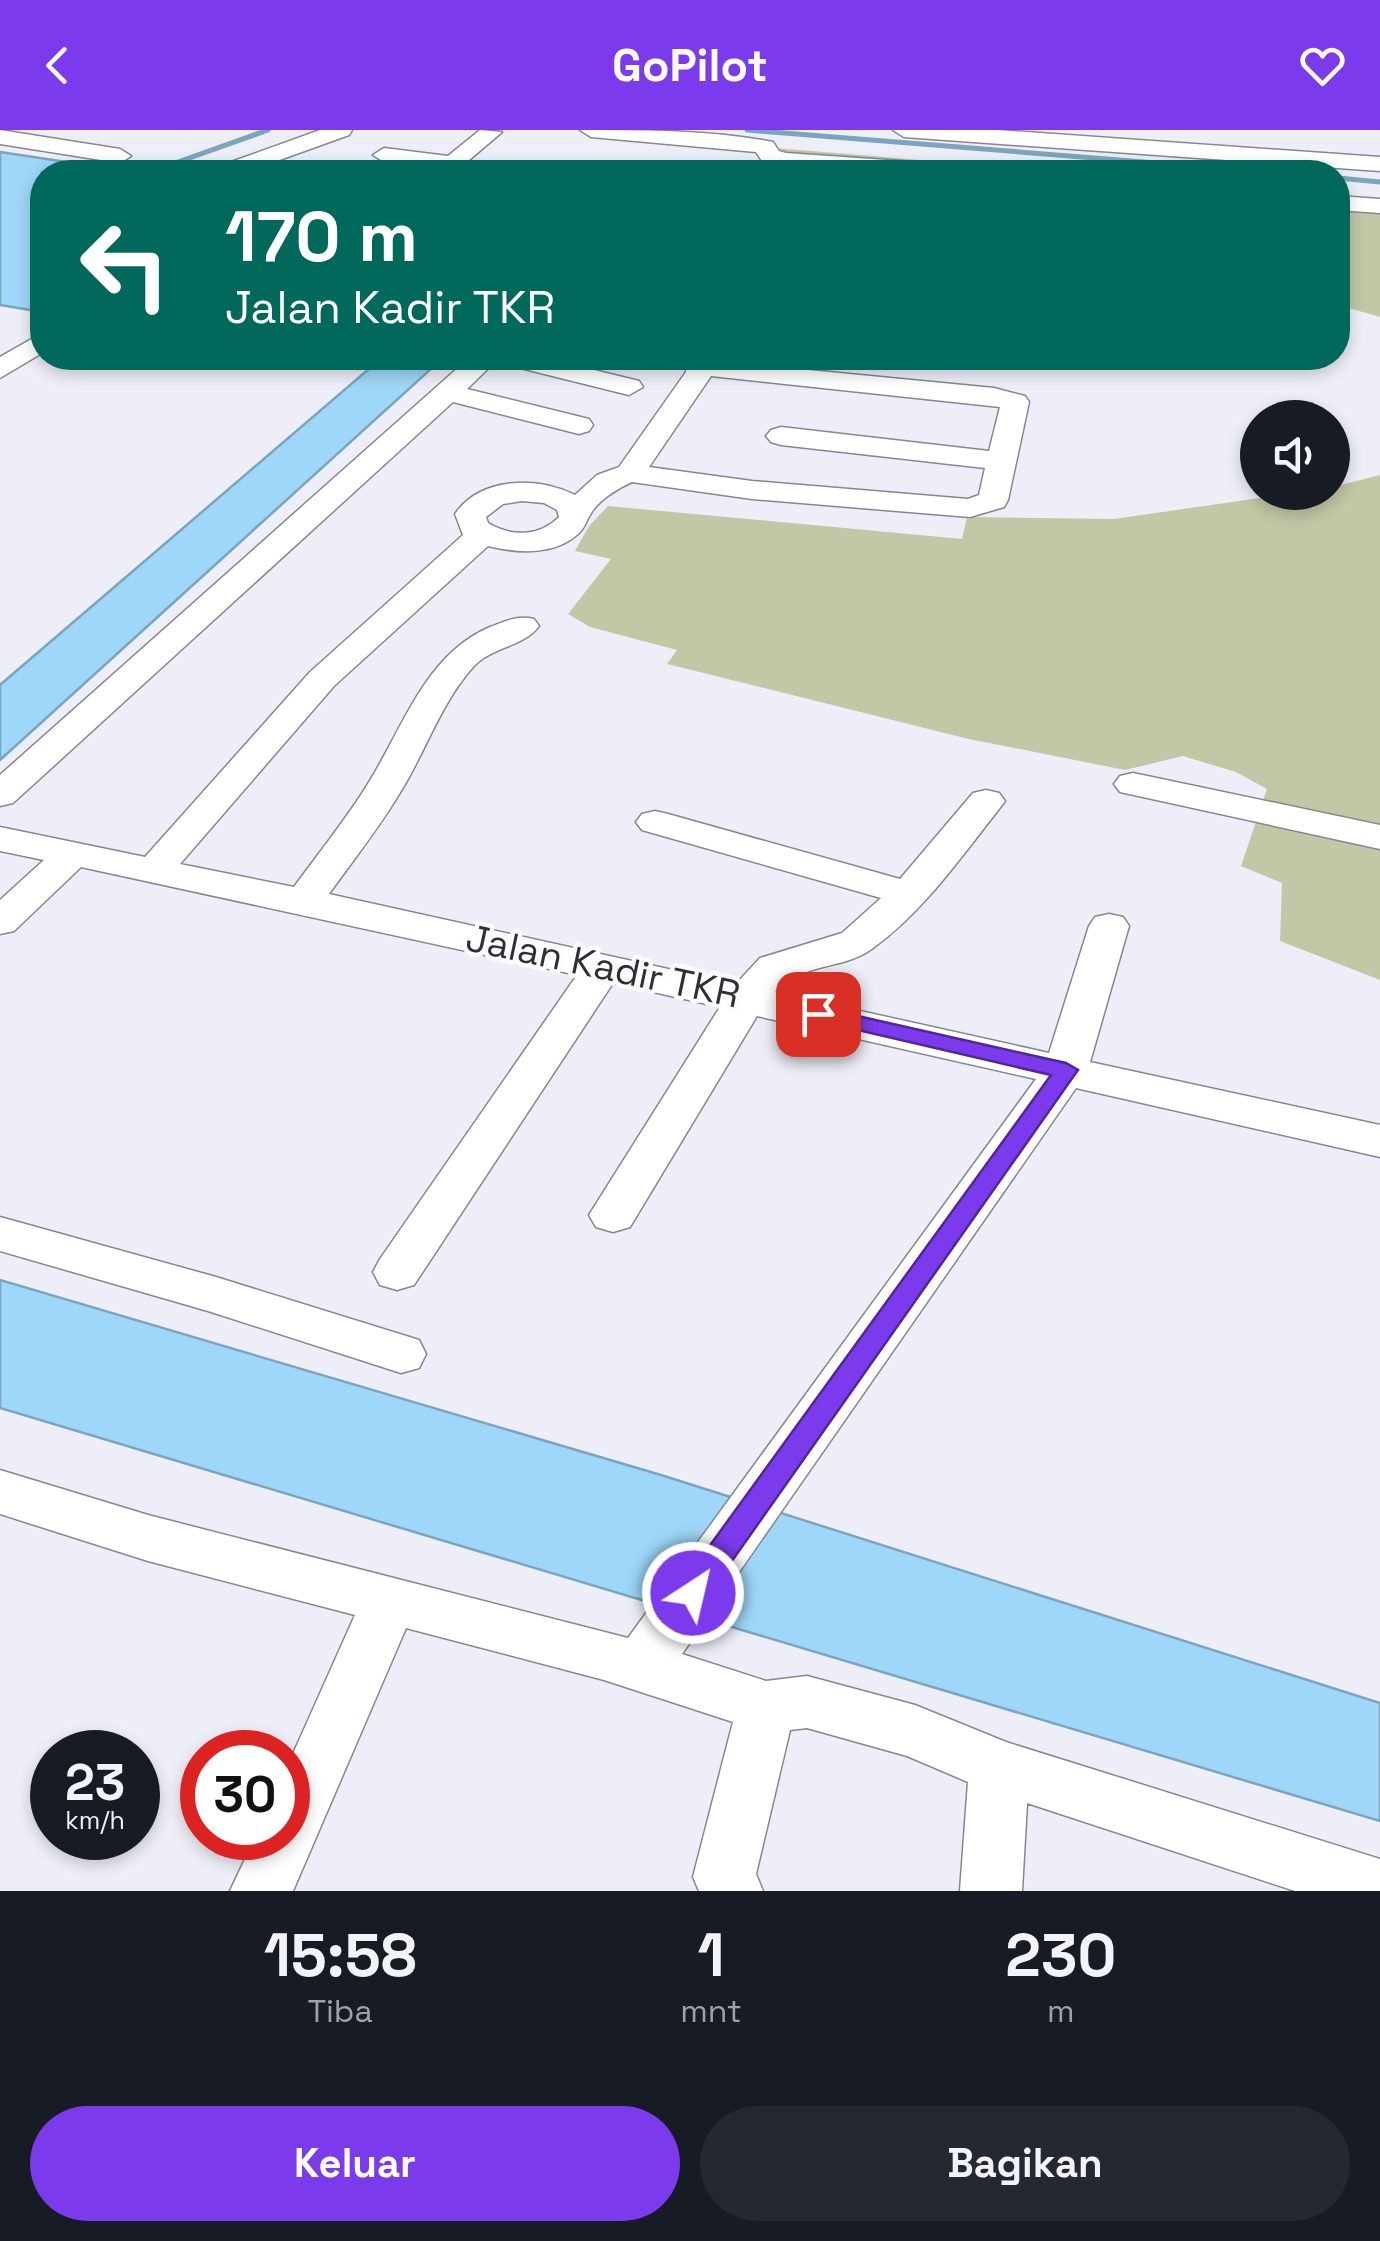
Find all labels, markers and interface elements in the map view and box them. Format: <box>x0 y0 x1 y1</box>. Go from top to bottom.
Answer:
text: GoPilot <box>612 37 768 94</box>
icon: back <box>30 38 85 93</box>
icon: heart <box>1295 38 1350 93</box>
text: 170 m <box>225 192 418 281</box>
icon: left <box>60 200 190 330</box>
text: Jalan Kadir TKR <box>225 279 555 336</box>
map controls <box>1240 400 1350 510</box>
button: sound <box>1240 400 1350 510</box>
street label: Jalan Kadir TKR <box>462 914 744 1018</box>
pin <box>776 972 861 1057</box>
icon: arrive <box>791 987 846 1042</box>
position arrow <box>641 1541 745 1645</box>
speed limit sign: 30 <box>180 1730 310 1860</box>
text: 23 <box>65 1751 125 1815</box>
text: km/h <box>65 1804 125 1836</box>
text: 15:58 <box>264 1917 417 1994</box>
text: 1 <box>697 1917 725 1994</box>
text: 230 <box>1005 1917 1116 1994</box>
text: Tiba <box>307 1991 373 2031</box>
text: mnt <box>680 1991 742 2031</box>
text: m <box>1047 1991 1075 2031</box>
button: Keluar <box>30 2106 680 2221</box>
button: Bagikan <box>700 2106 1350 2221</box>

